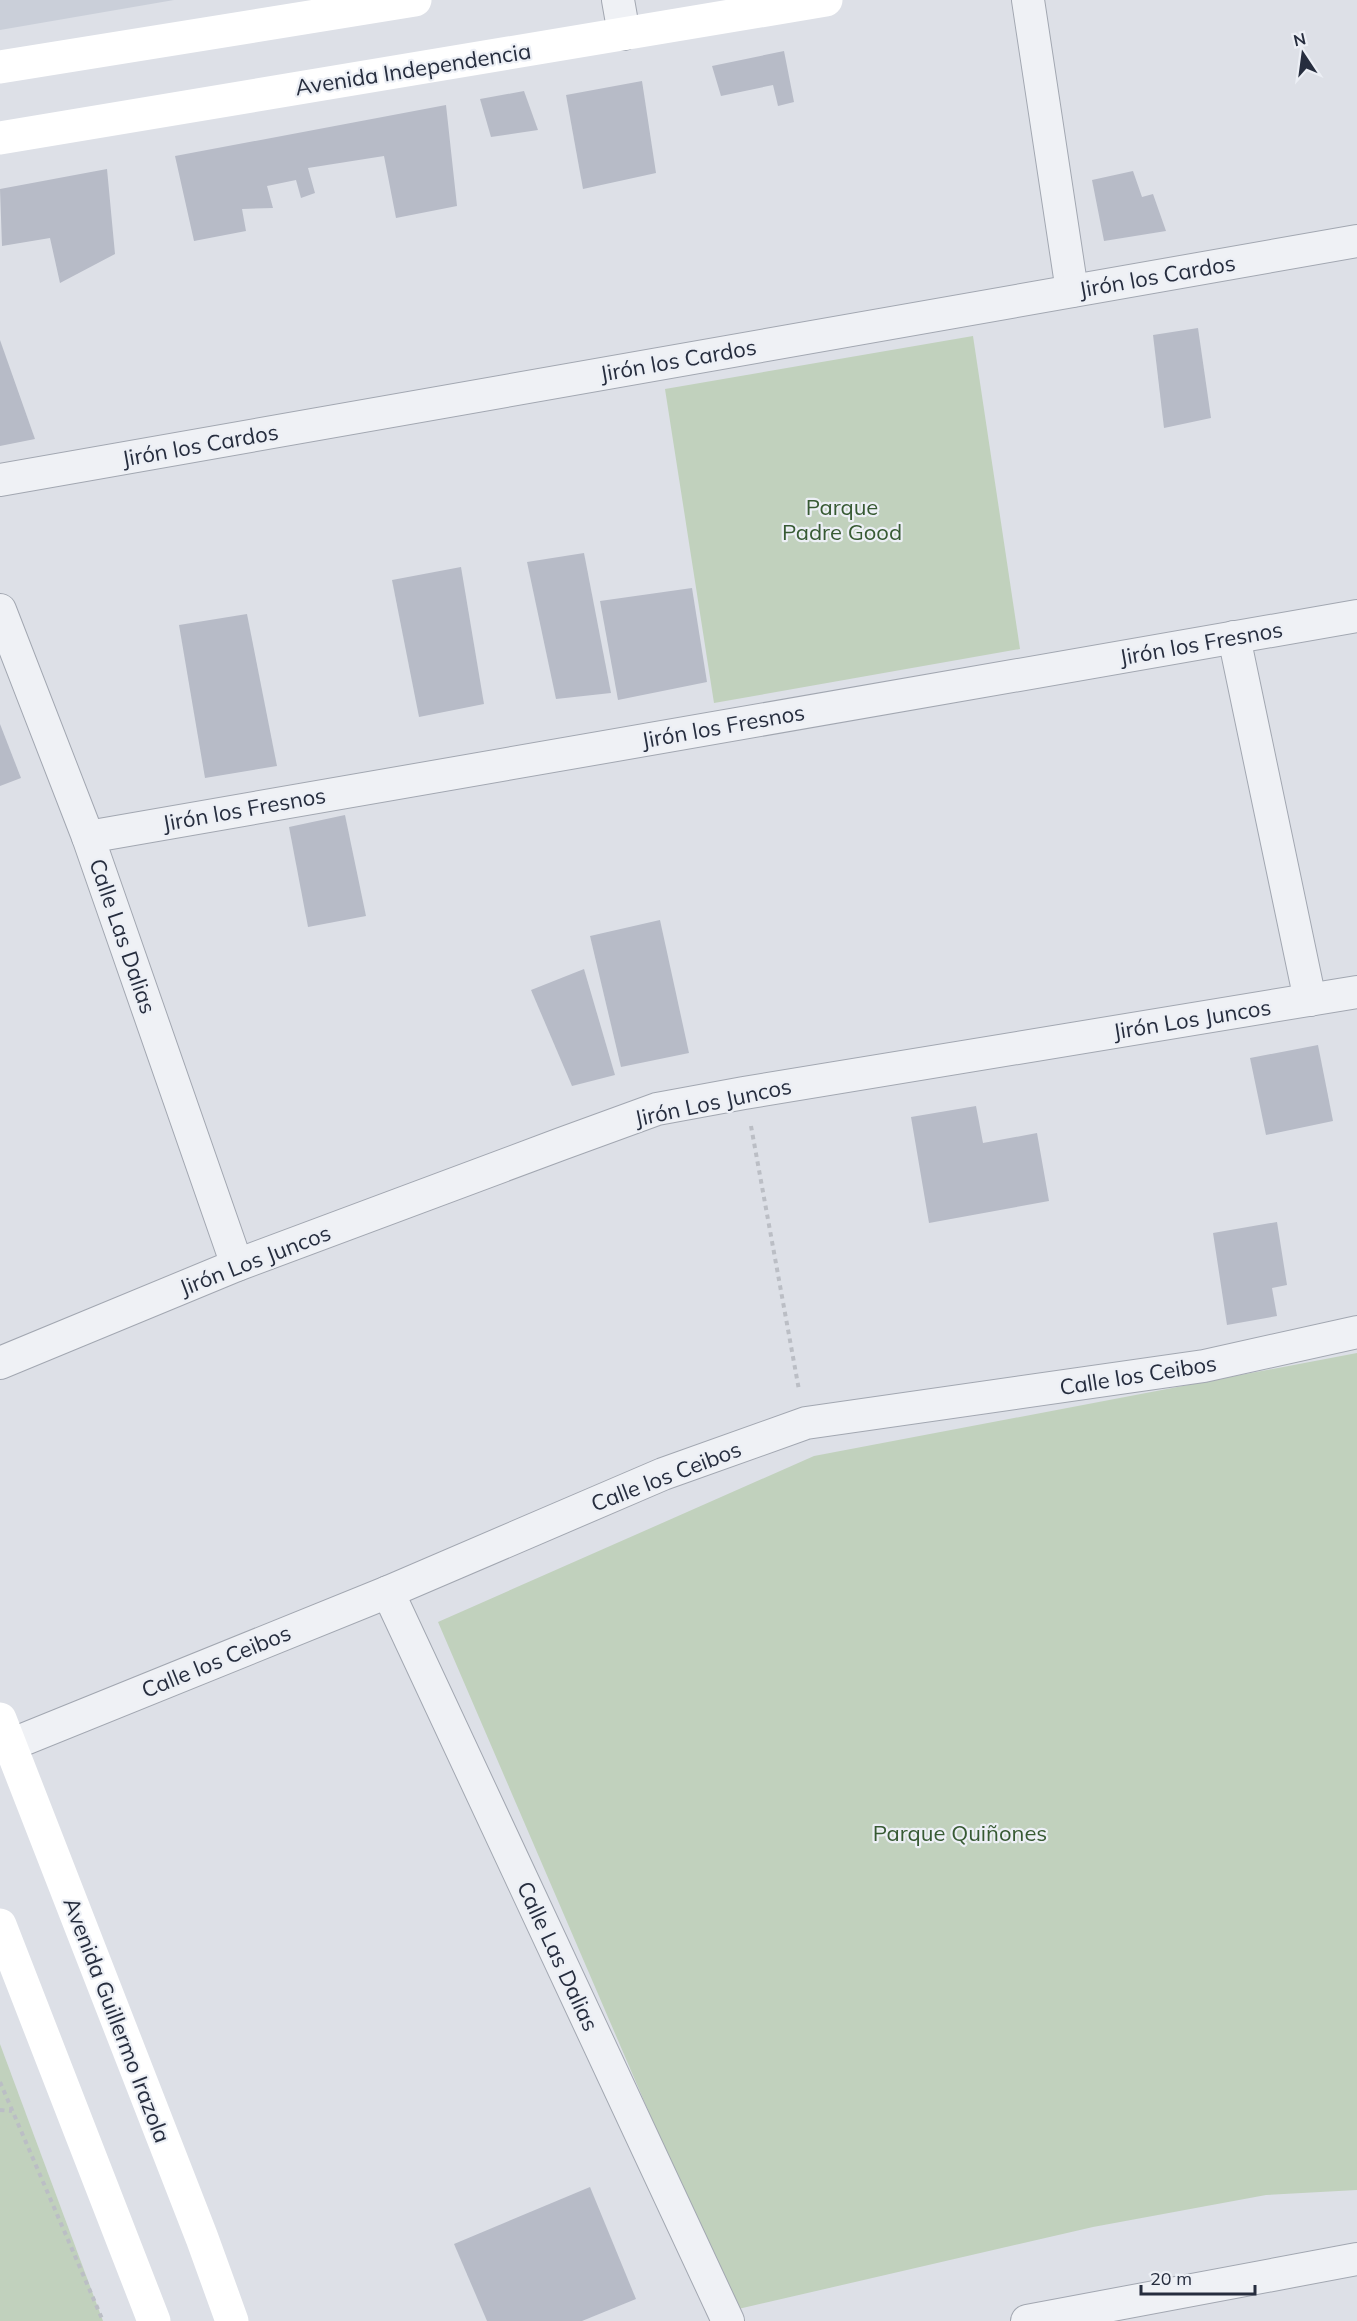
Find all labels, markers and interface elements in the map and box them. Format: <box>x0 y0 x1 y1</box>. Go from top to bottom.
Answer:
north arrow <box>1273 24 1333 84</box>
text: N <box>1291 28 1308 50</box>
street label: Avenida Independencia <box>293 37 533 101</box>
street label: Jirón los Cardos <box>1077 248 1237 304</box>
street label: Jirón los Cardos <box>598 332 758 388</box>
street label: Jirón los Cardos <box>120 417 280 473</box>
park label: Parque Padre Good <box>782 493 902 546</box>
street label: Jirón los Fresnos <box>1117 615 1285 671</box>
street label: Jirón los Fresnos <box>639 698 807 754</box>
street label: Jirón los Fresnos <box>160 781 328 837</box>
street label: Calle Las Dalias <box>83 855 163 1017</box>
street label: Jirón Los Juncos <box>1111 993 1273 1045</box>
street label: Jirón Los Juncos <box>632 1072 794 1132</box>
street label: Jirón Los Juncos <box>175 1218 335 1302</box>
street label: Calle los Ceibos <box>1057 1349 1219 1401</box>
street label: Calle los Ceibos <box>587 1434 745 1518</box>
street label: Calle los Ceibos <box>137 1618 295 1704</box>
park label: Parque Quiñones <box>873 1819 1047 1847</box>
street label: Calle Las Dalias <box>511 1877 605 2035</box>
street label: Avenida Guillermo Irazola <box>57 1893 177 2147</box>
scale bar <box>1141 2258 1255 2296</box>
text: 20 m <box>1150 2267 1192 2290</box>

